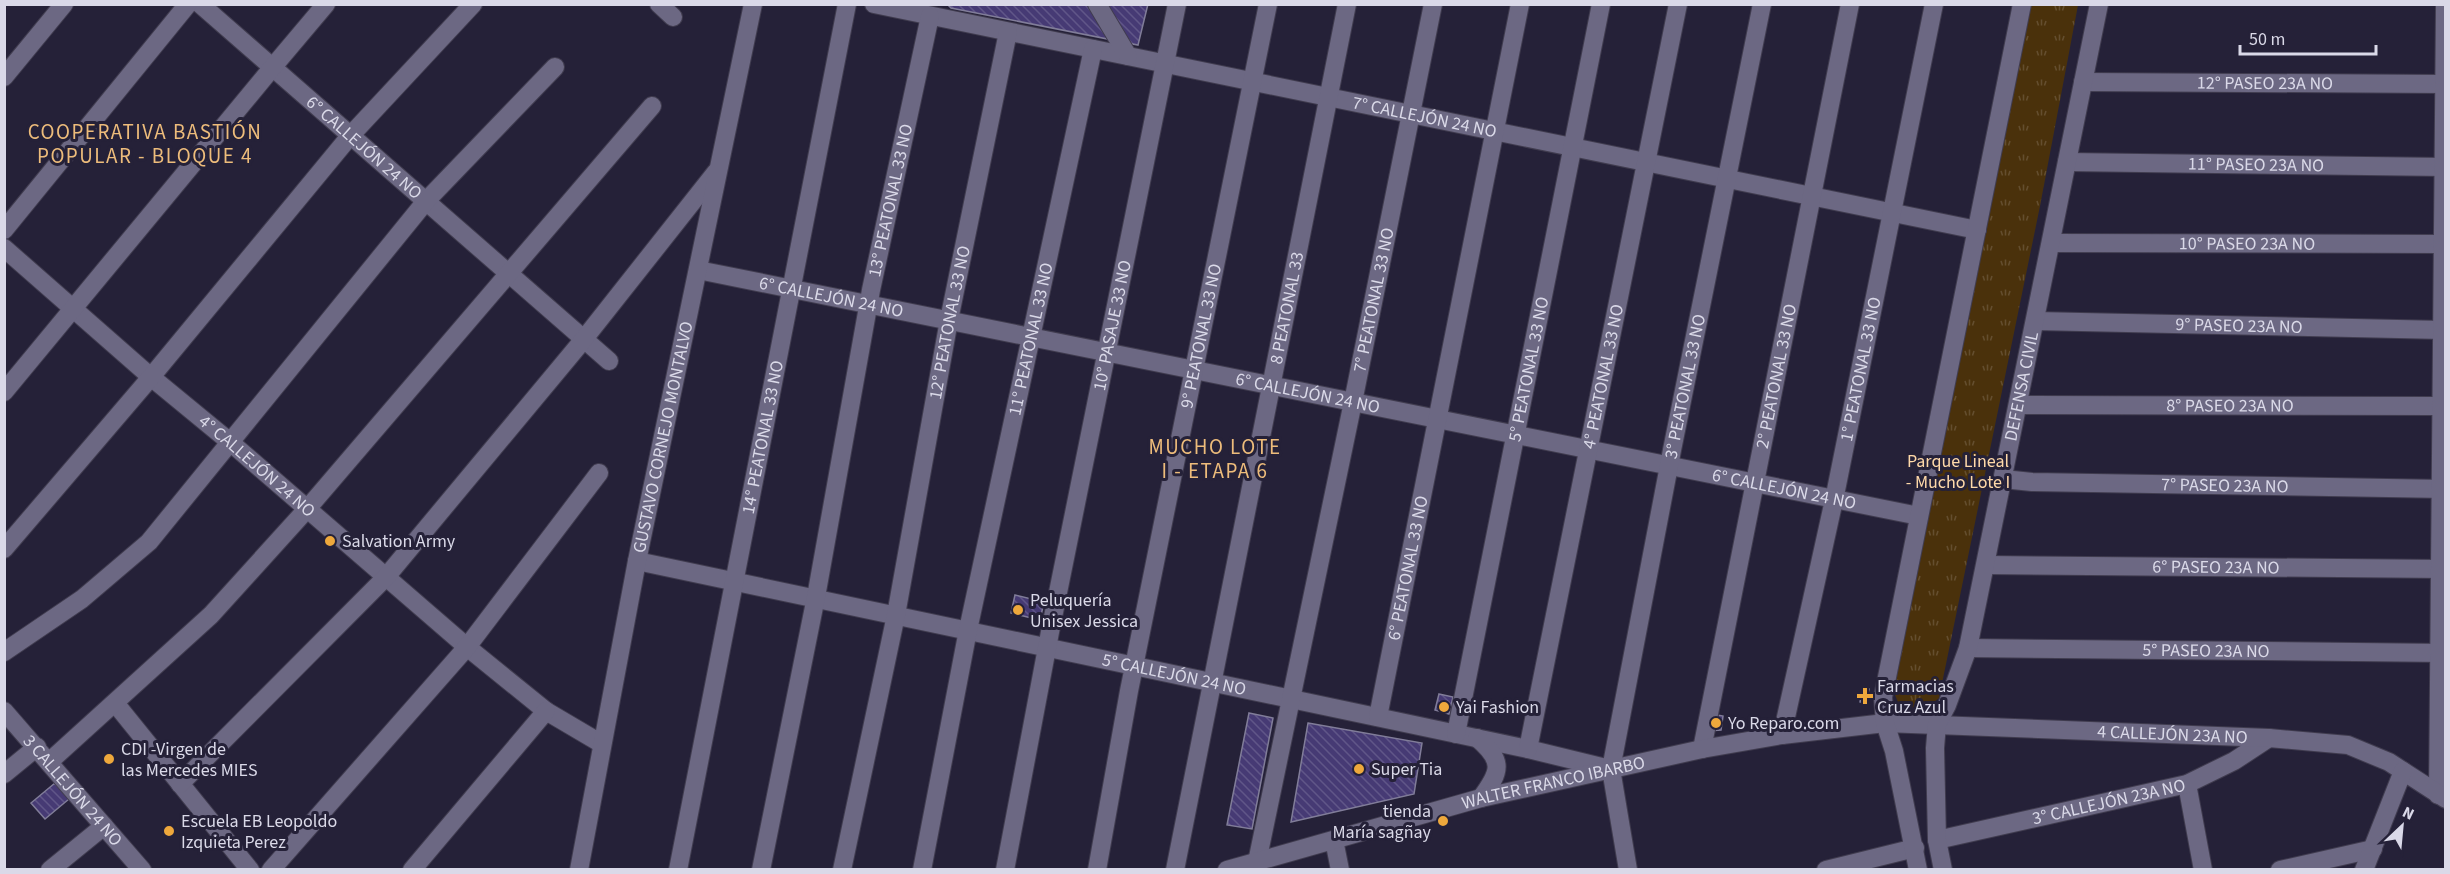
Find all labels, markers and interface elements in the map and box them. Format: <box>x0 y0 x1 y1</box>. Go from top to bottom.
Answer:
scale bar <box>2240 18 2376 56</box>
text: 50 m <box>2249 27 2285 52</box>
street label: 12° PASEO 23A NO <box>2197 70 2333 96</box>
street label: 6° CALLEJÓN 24 NO <box>301 90 428 205</box>
street label: 7° CALLEJÓN 24 NO <box>1350 90 1499 144</box>
district label: COOPERATIVA BASTIÓN POPULAR - BLOQUE 4 <box>28 117 262 171</box>
street label: 13° PEATONAL 33 NO <box>862 121 919 279</box>
street label: 11° PASEO 23A NO <box>2188 151 2324 178</box>
street label: 7° PEATONAL 33 NO <box>1347 225 1400 375</box>
street label: 10° PASEO 23A NO <box>2179 231 2315 256</box>
street label: 12° PEATONAL 33 NO <box>922 243 976 401</box>
street label: 8 PEATONAL 33 <box>1263 250 1310 366</box>
street label: 10° PASAJE 33 NO <box>1087 258 1137 393</box>
street label: 11° PEATONAL 33 NO <box>1002 260 1059 418</box>
street label: 9° PEATONAL 33 NO <box>1174 261 1228 411</box>
street label: 6° CALLEJÓN 24 NO <box>757 270 906 324</box>
street label: 5° PEATONAL 33 NO <box>1502 294 1555 444</box>
street label: 1° PEATONAL 33 NO <box>1834 295 1887 444</box>
street label: 4° PEATONAL 33 NO <box>1576 302 1630 451</box>
street label: 2° PEATONAL 33 NO <box>1749 302 1803 451</box>
street label: 3° PEATONAL 33 NO <box>1658 312 1712 461</box>
street label: 9° PASEO 23A NO <box>2175 312 2303 339</box>
street label: GUSTAVO CORNEJO MONTALVO <box>627 319 699 555</box>
street label: DEFENSA CIVIL <box>1998 329 2045 443</box>
street label: 14° PEATONAL 33 NO <box>735 358 790 516</box>
street label: 6° CALLEJÓN 24 NO <box>1233 366 1382 420</box>
street label: 8° PASEO 23A NO <box>2166 393 2294 418</box>
street label: 4° CALLEJÓN 24 NO <box>193 409 321 523</box>
district label: MUCHO LOTE I - ETAPA 6 <box>1148 432 1282 486</box>
park label: Parque Lineal - Mucho Lote I <box>1906 449 2010 495</box>
street label: 6° CALLEJÓN 24 NO <box>1710 462 1859 516</box>
street label: 7° PASEO 23A NO <box>2161 472 2289 499</box>
street label: 6° PEATONAL 33 NO <box>1381 493 1434 643</box>
place label: Salvation Army <box>342 529 456 554</box>
marker: Salvation Army <box>323 534 337 548</box>
street label: 6° PASEO 23A NO <box>2152 554 2280 580</box>
place label: Peluquería Unisex Jessica <box>1030 588 1138 634</box>
marker: Peluquería Unisex Jessica <box>1011 603 1025 617</box>
street label: 5° PASEO 23A NO <box>2142 637 2270 664</box>
street label: 5° CALLEJÓN 24 NO <box>1100 647 1249 702</box>
place label: Farmacias Cruz Azul <box>1877 674 1954 720</box>
marker: Farmacias Cruz Azul <box>1858 689 1872 703</box>
place label: Yai Fashion <box>1455 695 1539 720</box>
marker: Yai Fashion <box>1437 700 1451 714</box>
place label: Yo Reparo.com <box>1727 711 1839 736</box>
marker: Yo Reparo.com <box>1709 716 1723 730</box>
street label: 4 CALLEJÓN 23A NO <box>2097 719 2248 750</box>
street label: 3 CALLEJÓN 24 NO <box>17 729 128 852</box>
place label: CDI -Virgen de las Mercedes MIES <box>121 737 258 783</box>
street label: WALTER FRANCO IBARBO <box>1459 749 1647 815</box>
marker: CDI -Virgen de las Mercedes MIES <box>102 752 116 766</box>
place label: Super Tia <box>1371 757 1442 782</box>
marker: Super Tia <box>1352 762 1366 776</box>
street label: 3° CALLEJÓN 23A NO <box>2030 772 2188 831</box>
north arrow <box>2372 796 2432 856</box>
place label: tienda María sagñay <box>1332 799 1432 845</box>
text: N <box>2399 801 2418 826</box>
place label: Escuela EB Leopoldo Izquieta Perez <box>181 809 337 855</box>
marker: tienda María sagñay <box>1436 814 1450 828</box>
marker: Escuela EB Leopoldo Izquieta Perez <box>162 824 176 838</box>

